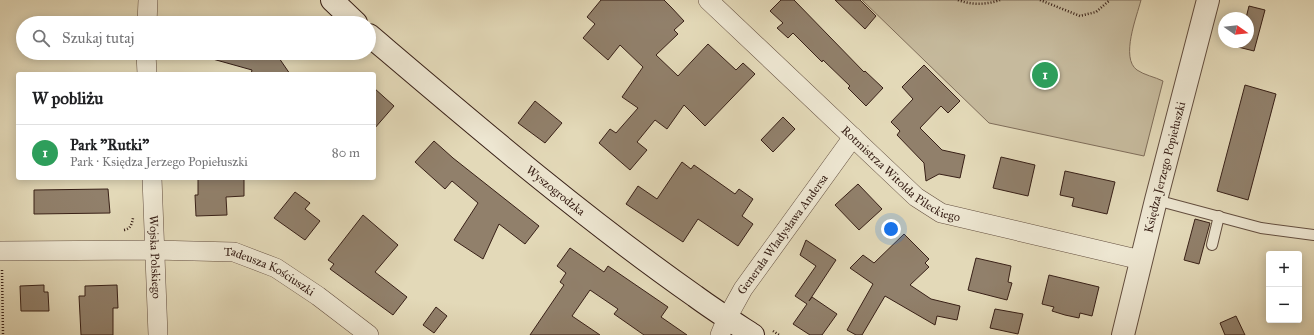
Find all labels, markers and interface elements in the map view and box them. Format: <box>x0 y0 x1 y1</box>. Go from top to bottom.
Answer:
north arrow <box>1218 12 1254 48</box>
search box <box>16 16 376 60</box>
icon: search <box>30 27 52 49</box>
text: Szukaj tutaj <box>62 29 134 47</box>
pin: 1 <box>1032 60 1058 90</box>
text: W pobliżu <box>32 88 103 109</box>
street label: Księdza Jerzego Popiełuszki <box>1141 99 1188 234</box>
street label: Rotmistrza Witolda Pileckiego <box>838 123 962 224</box>
text: Park "Rutki" <box>70 136 149 154</box>
text: 1 <box>42 145 48 161</box>
text: 80 m <box>332 145 360 161</box>
text: Park · Księdza Jerzego Popiełuszki <box>70 154 248 170</box>
street label: Wyszogrodzka <box>523 163 589 219</box>
street label: Generała Władysława Andersa <box>734 171 831 297</box>
street label: Wojska Polskiego <box>146 215 164 299</box>
your location <box>881 219 901 239</box>
street label: Tadeusza Kościuszki <box>224 245 318 299</box>
map controls <box>1266 251 1302 323</box>
button: + <box>1266 251 1302 287</box>
button: − <box>1266 287 1302 323</box>

